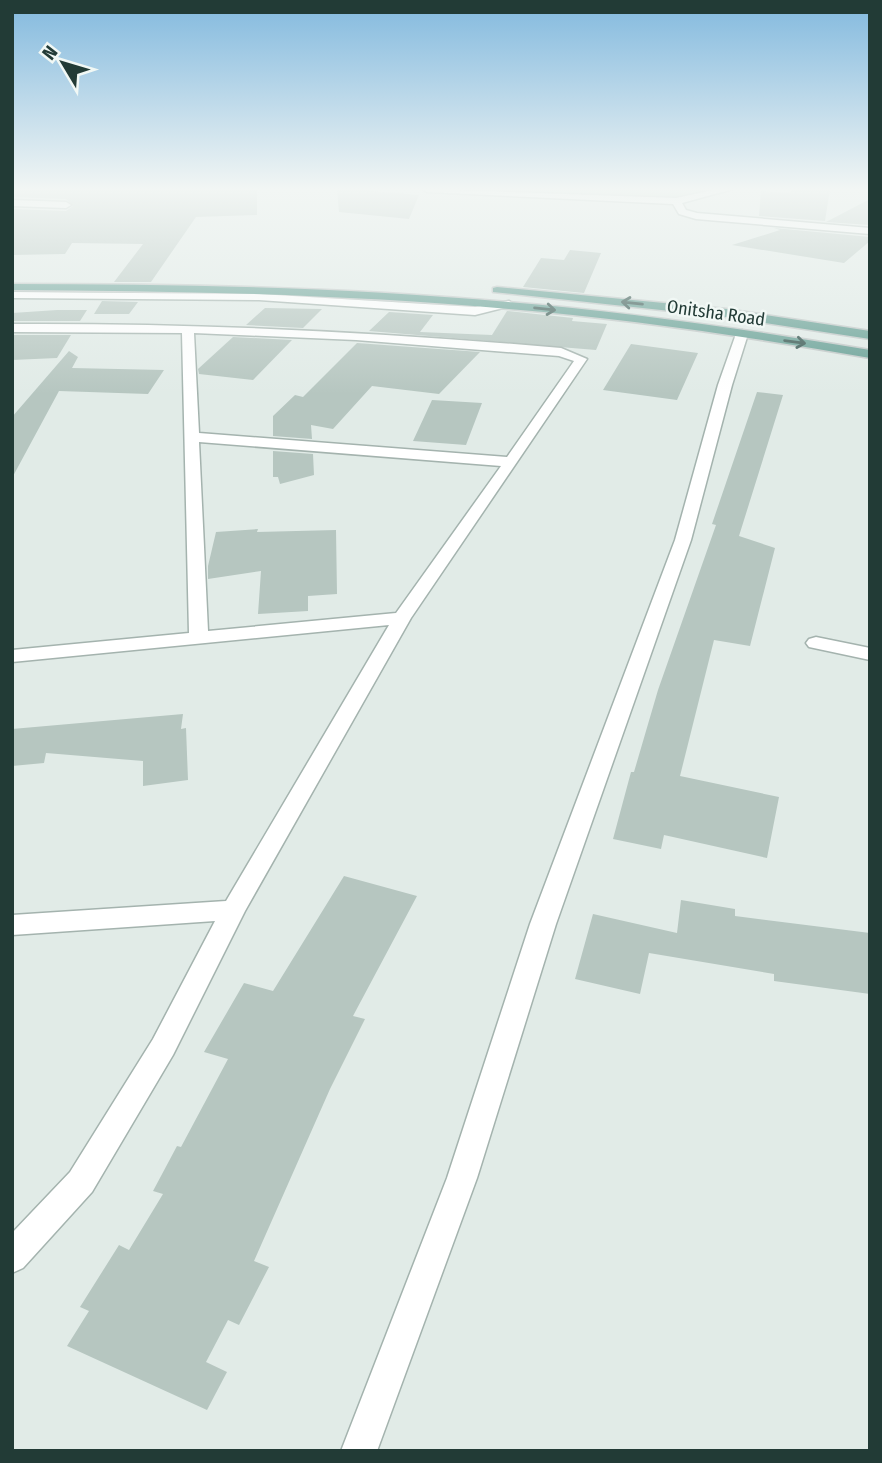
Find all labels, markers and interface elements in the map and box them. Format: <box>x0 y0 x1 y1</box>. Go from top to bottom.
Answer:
north arrow <box>28 28 98 98</box>
text: N <box>37 41 63 64</box>
street label: Onitsha Road <box>666 295 766 331</box>
one-way arrow <box>621 296 644 309</box>
one-way arrow <box>533 303 556 316</box>
one-way arrow <box>783 336 806 349</box>

